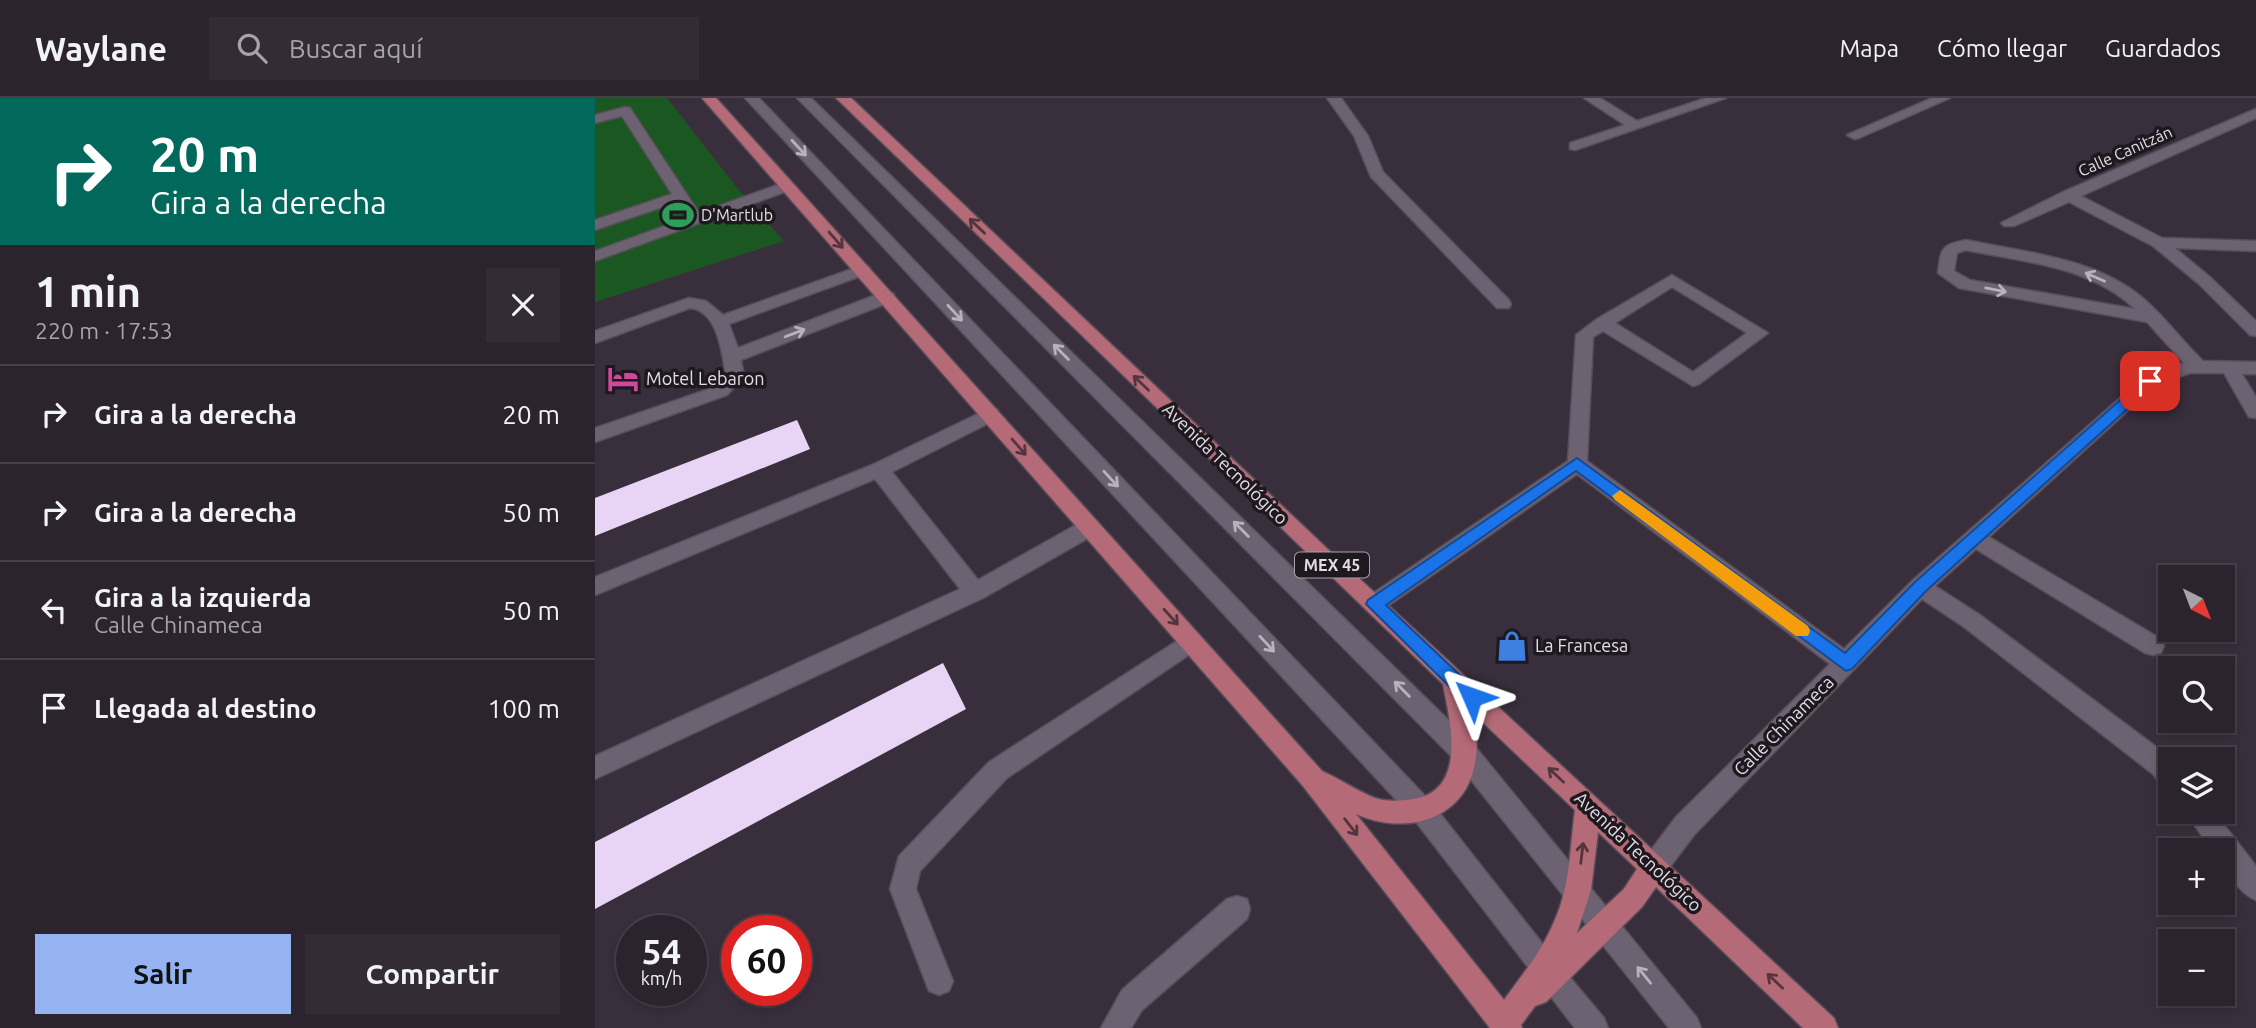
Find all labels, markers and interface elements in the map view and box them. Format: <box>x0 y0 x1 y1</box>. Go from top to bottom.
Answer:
search box <box>209 17 699 80</box>
icon: search <box>233 29 271 67</box>
text: Waylane <box>35 30 167 67</box>
text: Buscar aquí <box>289 34 423 63</box>
text: Mapa <box>1839 35 1899 62</box>
text: Cómo llegar <box>1937 35 2067 62</box>
text: Guardados <box>2105 35 2221 62</box>
street label: Calle Canitzán <box>2075 122 2175 180</box>
icon: right <box>35 126 126 217</box>
text: 20 m <box>150 126 259 181</box>
one-way arrow <box>791 139 808 156</box>
text: Gira a la derecha <box>150 184 387 220</box>
sports icon: D'Martlub <box>661 198 695 232</box>
place label: D'Martlub <box>701 206 773 224</box>
one-way arrow <box>968 217 985 234</box>
one-way arrow <box>828 231 844 249</box>
text: 1 min <box>35 268 141 315</box>
button: close <box>486 268 560 342</box>
one-way arrow <box>2085 270 2106 283</box>
one-way arrow <box>1984 284 2007 297</box>
one-way arrow <box>947 304 964 321</box>
text: 220 m · 17:53 <box>35 318 173 343</box>
one-way arrow <box>784 325 806 338</box>
one-way arrow <box>1053 344 1070 361</box>
pin <box>2120 351 2180 411</box>
hotel icon: Motel Lebaron <box>606 362 640 396</box>
icon: arrive <box>2131 362 2169 400</box>
place label: Motel Lebaron <box>646 368 764 388</box>
one-way arrow <box>1132 375 1150 391</box>
icon: right <box>35 395 73 433</box>
street label: Avenida Tecnológico <box>1159 399 1292 528</box>
text: Gira a la derecha <box>94 400 297 429</box>
text: 20 m <box>502 400 560 429</box>
one-way arrow <box>1011 438 1028 455</box>
one-way arrow <box>1103 470 1120 487</box>
icon: right <box>35 493 73 531</box>
text: Gira a la derecha <box>94 498 297 527</box>
text: 50 m <box>502 498 560 527</box>
one-way arrow <box>1232 521 1249 538</box>
road number: MEX 45 <box>1295 552 1369 578</box>
north arrow <box>2158 565 2235 642</box>
map controls <box>2158 565 2235 1006</box>
text: Gira a la izquierda <box>94 583 312 612</box>
icon: left <box>35 591 73 629</box>
text: 50 m <box>502 596 560 625</box>
one-way arrow <box>1162 608 1179 625</box>
text: Calle Chinameca <box>94 612 263 637</box>
shop icon: La Francesa <box>1495 629 1529 663</box>
one-way arrow <box>1259 635 1276 652</box>
place label: La Francesa <box>1535 635 1628 655</box>
button: search <box>2158 656 2235 733</box>
position arrow <box>1435 660 1509 734</box>
street label: Calle Chinameca <box>1730 672 1837 779</box>
one-way arrow <box>1394 681 1411 698</box>
icon: arrive <box>35 689 73 727</box>
text: Llegada al destino <box>94 694 317 723</box>
text: 100 m <box>488 694 560 723</box>
button: layers <box>2158 747 2235 824</box>
one-way arrow <box>1548 766 1565 783</box>
street label: Avenida Tecnológico <box>1571 787 1706 915</box>
one-way arrow <box>1343 818 1358 836</box>
button: + <box>2158 838 2235 915</box>
one-way arrow <box>1576 842 1589 865</box>
speed limit sign: 60 <box>721 915 812 1006</box>
button: − <box>2158 929 2235 1006</box>
text: 54 <box>642 931 681 971</box>
button: Salir <box>35 934 291 1014</box>
button: Compartir <box>305 934 560 1014</box>
one-way arrow <box>1636 966 1652 984</box>
text: km/h <box>641 968 682 988</box>
one-way arrow <box>1766 973 1784 989</box>

